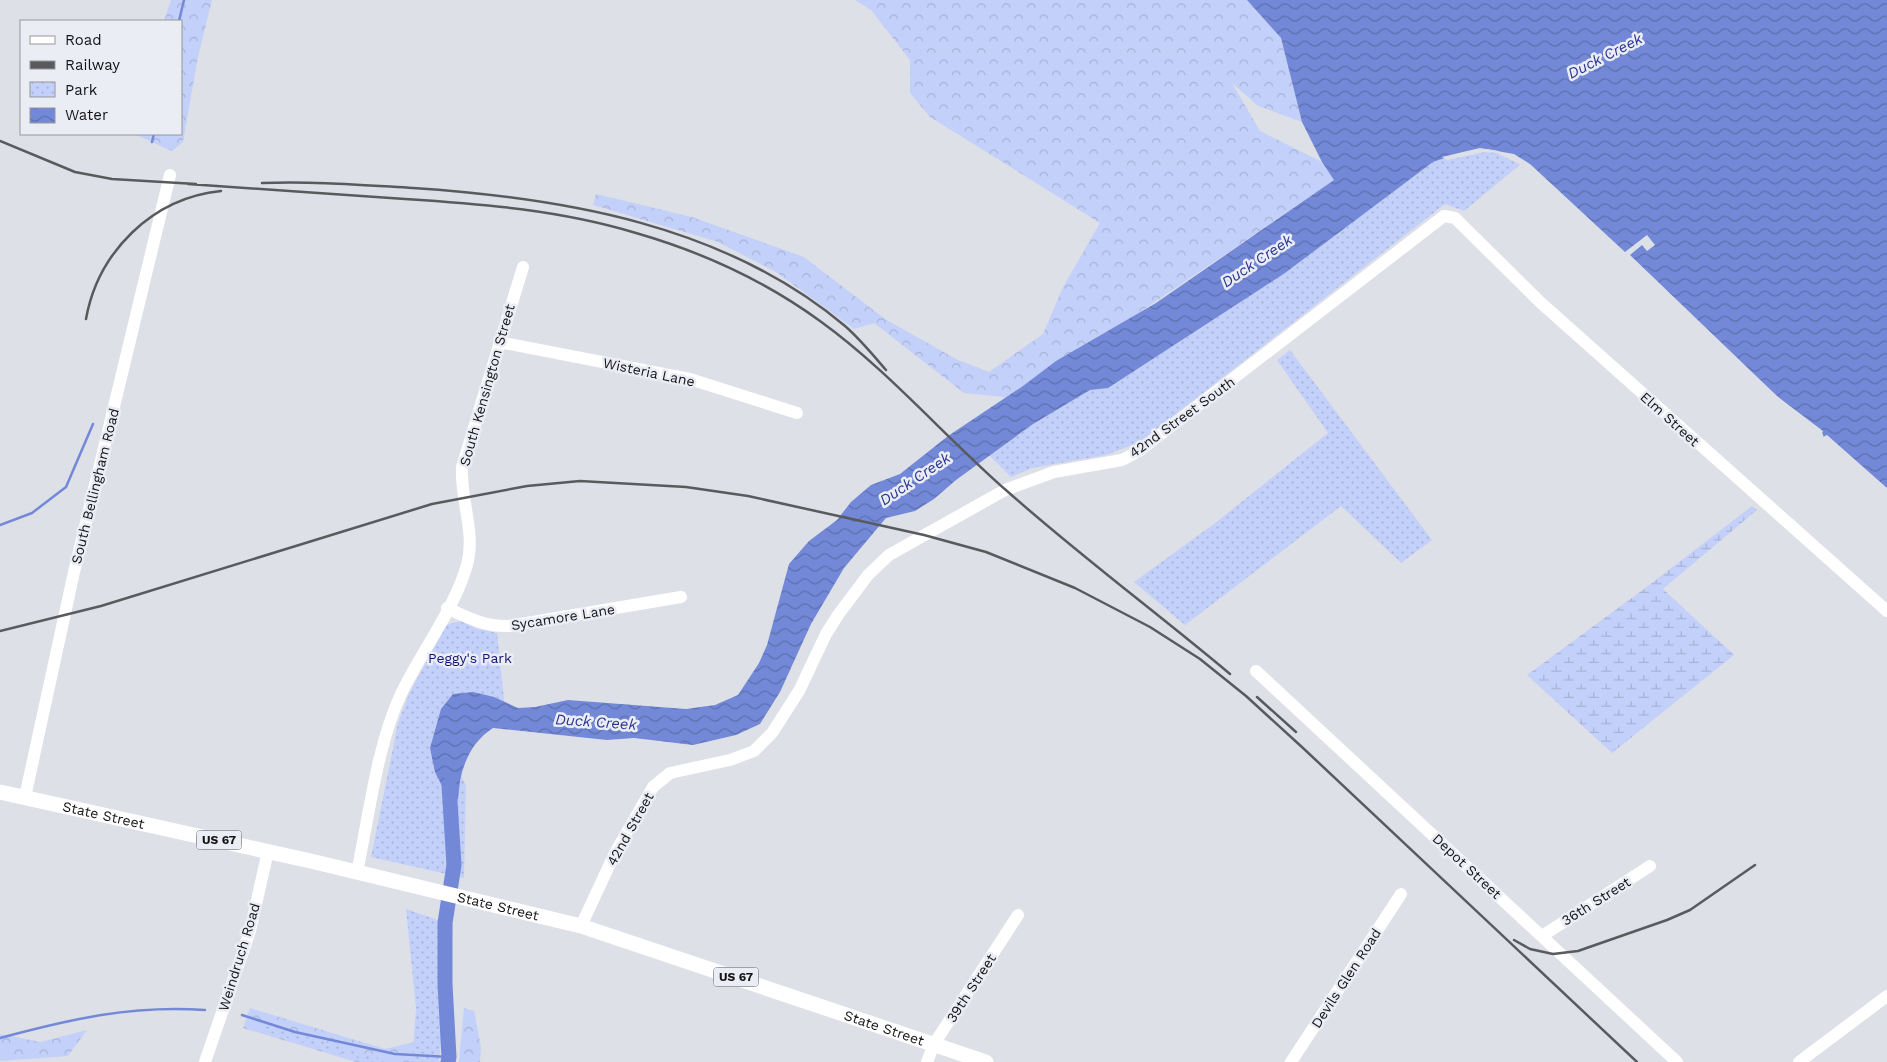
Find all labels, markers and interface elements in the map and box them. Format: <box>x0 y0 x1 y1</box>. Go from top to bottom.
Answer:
legend <box>20 20 182 135</box>
water label: Duck Creek <box>1565 29 1646 83</box>
text: Road <box>65 31 102 49</box>
text: Railway <box>65 56 120 74</box>
text: Park <box>65 81 98 99</box>
text: Water <box>65 106 108 124</box>
water label: Duck Creek <box>1218 230 1296 291</box>
street label: South Kensington Street <box>456 302 518 468</box>
street label: Wisteria Lane <box>602 354 696 390</box>
street label: 42nd Street South <box>1126 373 1238 461</box>
street label: Elm Street <box>1637 388 1703 450</box>
street label: South Bellingham Road <box>68 407 122 565</box>
water label: Duck Creek <box>876 448 954 509</box>
street label: Sycamore Lane <box>510 601 616 633</box>
park label: Peggy's Park <box>428 650 512 666</box>
water label: Duck Creek <box>555 710 638 734</box>
street label: 42nd Street <box>603 790 657 868</box>
street label: State Street <box>61 798 146 832</box>
road number: US 67 <box>196 830 242 850</box>
street label: Depot Street <box>1429 830 1505 902</box>
street label: 36th Street <box>1559 873 1633 928</box>
street label: State Street <box>456 889 541 924</box>
street label: Weindruch Road <box>215 901 263 1013</box>
street label: Devils Glen Road <box>1308 925 1384 1031</box>
street label: 39th Street <box>943 951 999 1025</box>
road number: US 67 <box>714 968 758 986</box>
street label: State Street <box>842 1007 926 1049</box>

